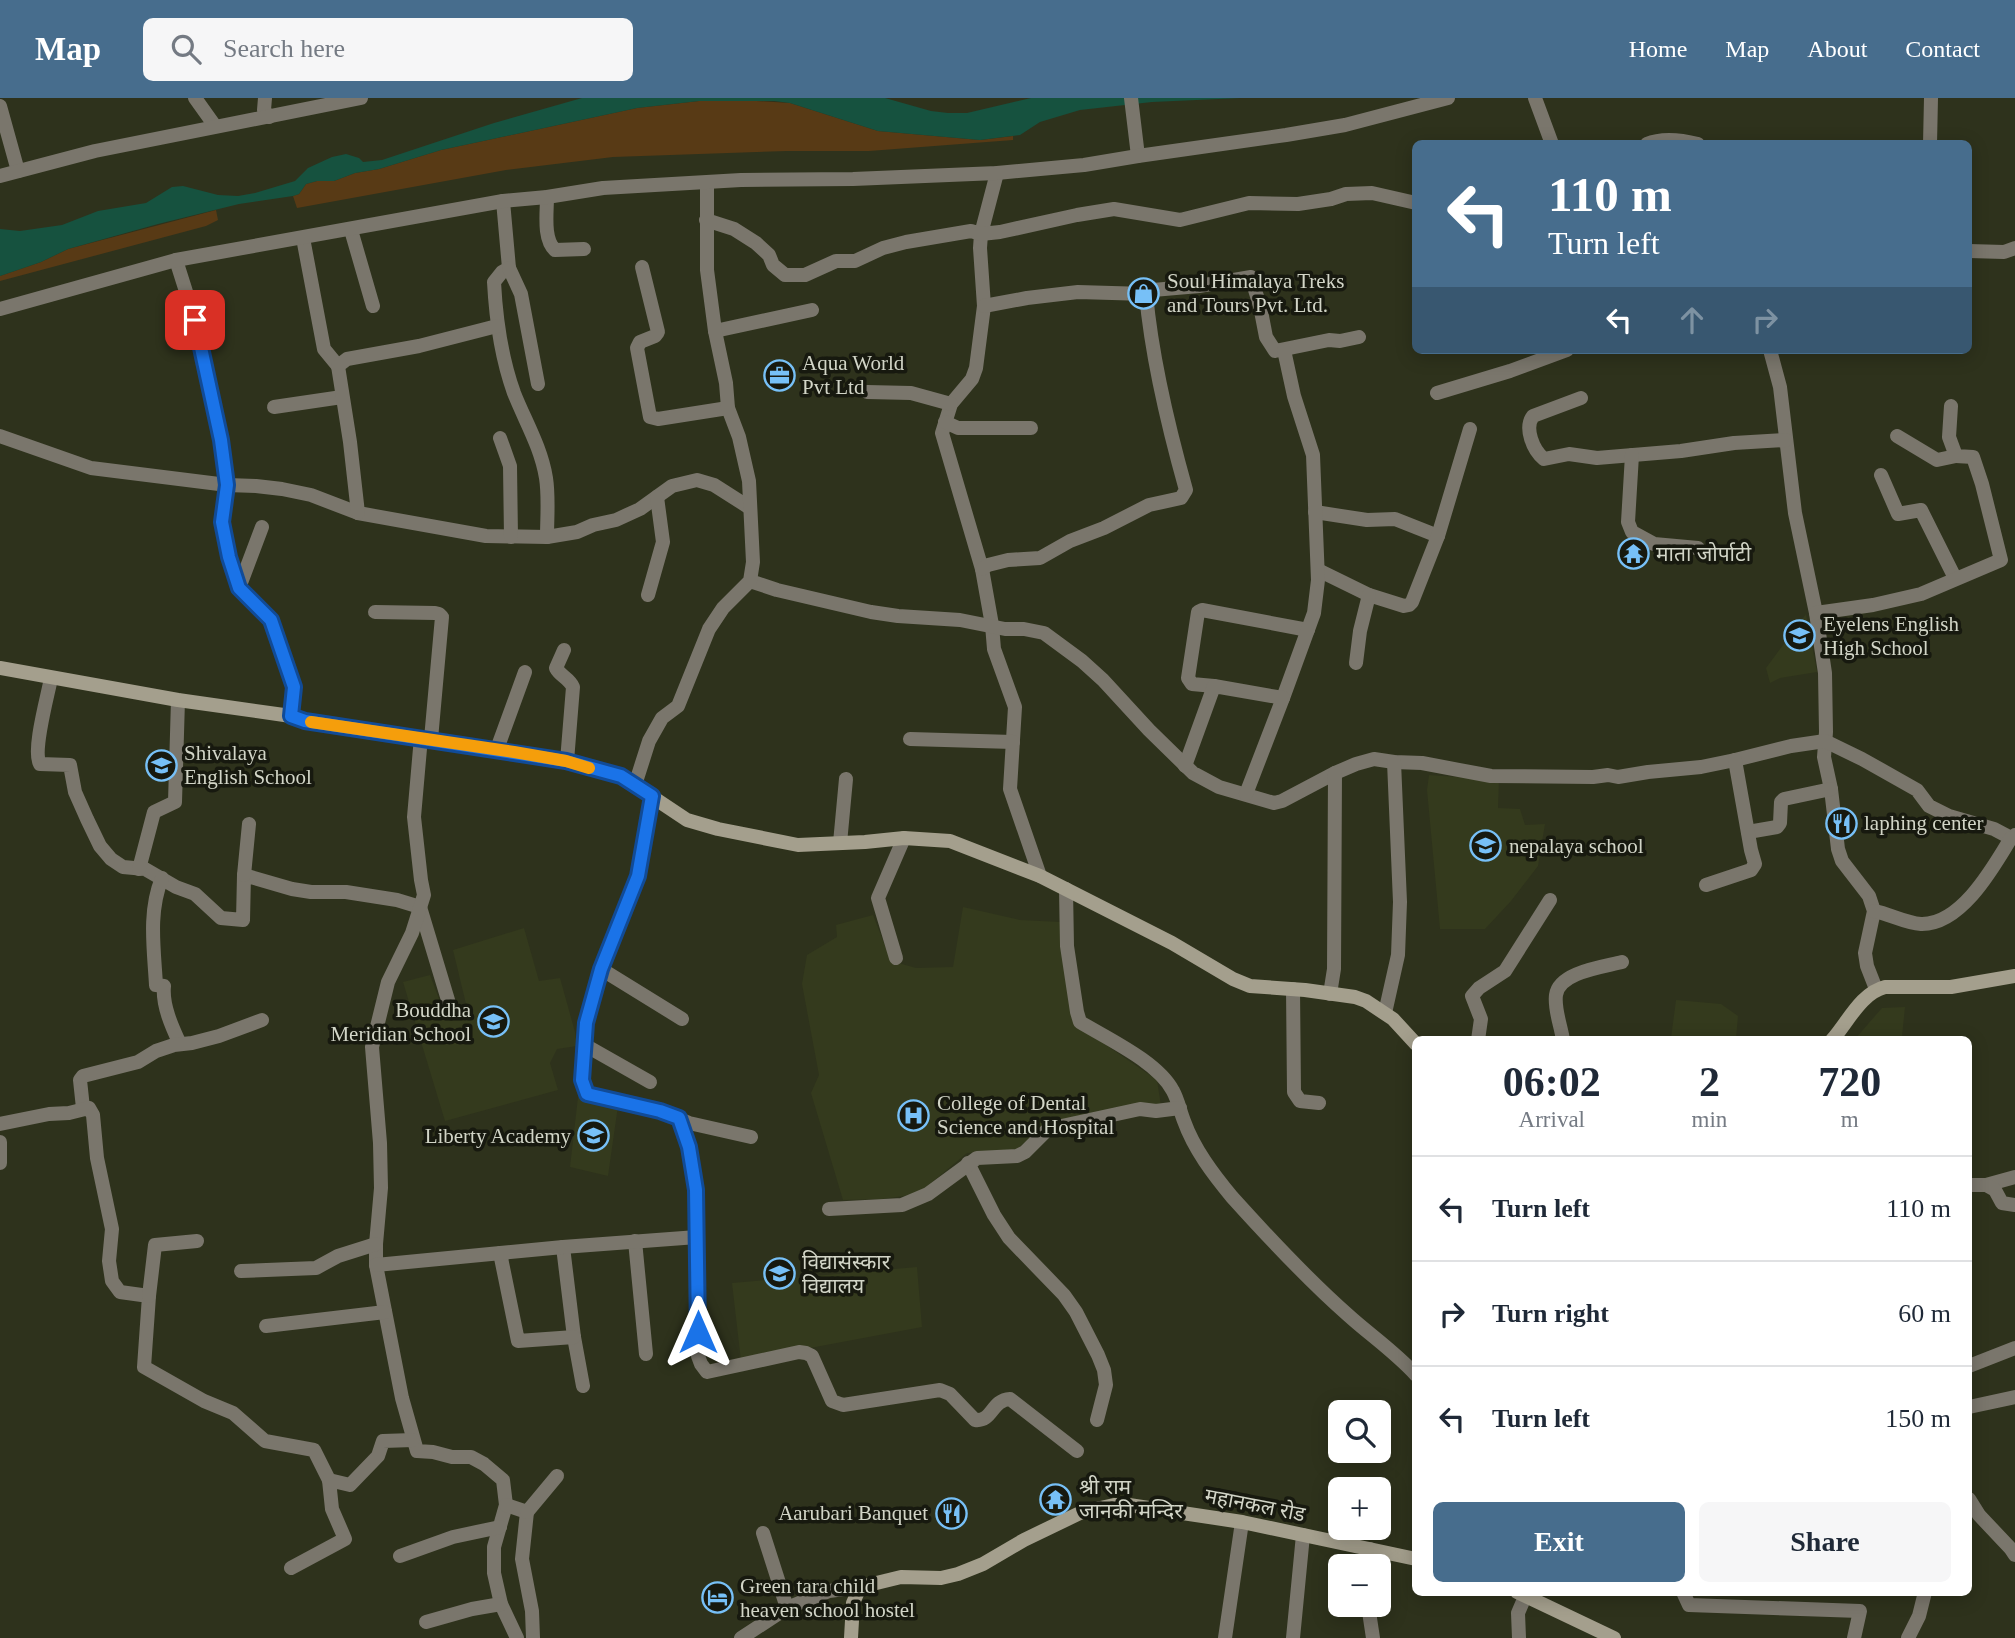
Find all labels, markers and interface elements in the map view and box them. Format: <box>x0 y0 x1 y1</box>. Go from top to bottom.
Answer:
search box <box>143 18 633 81</box>
icon: search <box>167 30 205 68</box>
text: Map <box>35 31 101 67</box>
text: Search here <box>223 34 345 63</box>
text: Home <box>1629 36 1687 62</box>
text: Map <box>1725 36 1769 62</box>
text: About <box>1807 36 1867 62</box>
text: Contact <box>1905 36 1980 62</box>
text: 110 m <box>1548 167 1672 222</box>
icon: left <box>1433 168 1524 259</box>
text: Turn left <box>1548 225 1660 261</box>
place label: Soul Himalaya Treks and Tours Pvt. Ltd. <box>1167 269 1344 317</box>
shop icon: Soul Himalaya Treks and Tours Pvt. Ltd. <box>1127 276 1161 310</box>
pin <box>165 290 225 350</box>
icon: arrive <box>176 301 214 339</box>
icon: left <box>1600 301 1638 339</box>
icon: ahead <box>1673 301 1711 339</box>
icon: right <box>1746 301 1784 339</box>
place label: Aqua World Pvt Ltd <box>802 351 905 399</box>
office icon: Aqua World Pvt Ltd <box>762 358 796 392</box>
temple icon: माता जोर्पाटी <box>1616 537 1650 571</box>
place label: माता जोर्पाटी <box>1656 542 1752 566</box>
place label: Eyelens English High School <box>1823 612 1959 660</box>
school or university icon: Eyelens English High School <box>1783 619 1817 653</box>
place label: Shivalaya English School <box>184 741 312 789</box>
school or university icon: Shivalaya English School <box>144 748 178 782</box>
restaurant icon: laphing center <box>1824 806 1858 840</box>
place label: laphing center <box>1864 811 1984 835</box>
school or university icon: nepalaya school <box>1469 829 1503 863</box>
place label: nepalaya school <box>1509 834 1644 858</box>
place label: Bouddha Meridian School <box>330 998 472 1046</box>
school or university icon: Bouddha Meridian School <box>477 1005 511 1039</box>
text: 06:02 <box>1503 1059 1601 1105</box>
text: 2 <box>1699 1059 1720 1105</box>
text: 720 <box>1818 1059 1881 1105</box>
place label: College of Dental Science and Hospital <box>937 1091 1114 1139</box>
hospital icon: College of Dental Science and Hospital <box>897 1098 931 1132</box>
text: Arrival <box>1519 1107 1585 1132</box>
text: min <box>1692 1107 1727 1132</box>
text: m <box>1841 1107 1859 1132</box>
school or university icon: Liberty Academy <box>577 1119 611 1153</box>
place label: Liberty Academy <box>425 1124 571 1148</box>
icon: left <box>1433 1190 1471 1228</box>
text: Turn left <box>1492 1194 1590 1223</box>
text: 110 m <box>1886 1194 1951 1223</box>
place label: विद्यासंस्कार विद्यालय <box>802 1250 891 1298</box>
school or university icon: विद्यासंस्कार विद्यालय <box>762 1257 796 1291</box>
position arrow <box>661 1295 735 1369</box>
icon: right <box>1433 1295 1471 1333</box>
text: Turn right <box>1492 1299 1609 1328</box>
text: 60 m <box>1898 1299 1951 1328</box>
map controls <box>1328 1400 1391 1617</box>
button: search <box>1328 1400 1391 1463</box>
icon: left <box>1433 1400 1471 1438</box>
text: Turn left <box>1492 1404 1590 1433</box>
text: 150 m <box>1885 1404 1951 1433</box>
place label: श्री राम जानकी मन्दिर <box>1079 1475 1183 1523</box>
button: + <box>1328 1477 1391 1540</box>
temple icon: श्री राम जानकी मन्दिर <box>1039 1482 1073 1516</box>
street label: महानकल रोड <box>1203 1484 1308 1527</box>
restaurant icon: Aarubari Banquet <box>934 1496 968 1530</box>
place label: Aarubari Banquet <box>778 1501 928 1525</box>
button: Exit <box>1433 1502 1685 1582</box>
button: Share <box>1699 1502 1951 1582</box>
button: − <box>1328 1554 1391 1617</box>
place label: Green tara child heaven school hostel <box>740 1574 915 1622</box>
hotel icon: Green tara child heaven school hostel <box>700 1581 734 1615</box>

